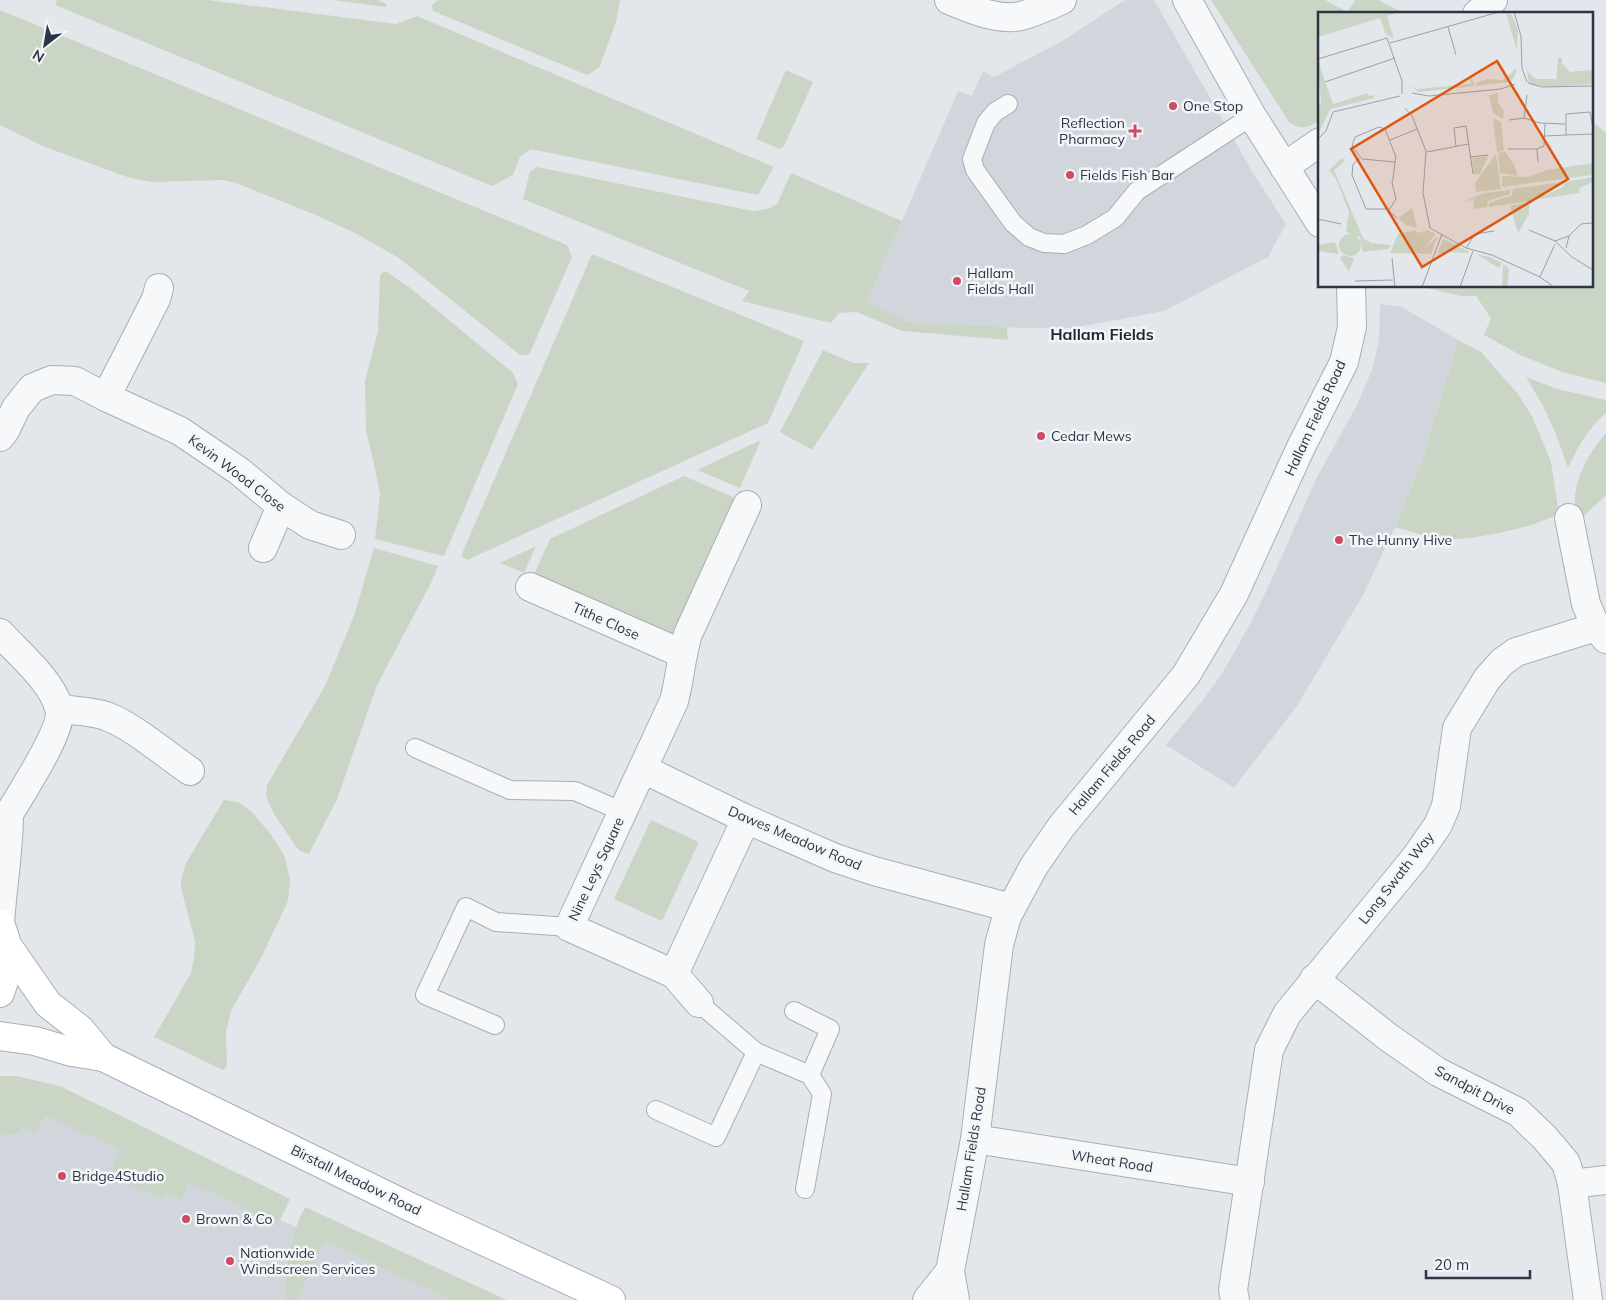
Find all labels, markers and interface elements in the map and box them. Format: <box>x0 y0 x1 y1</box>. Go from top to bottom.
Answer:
inset map <box>1318 12 1594 288</box>
north arrow <box>20 20 70 70</box>
text: N <box>29 46 47 67</box>
place label: One Stop <box>1183 97 1243 115</box>
marker: One Stop <box>1167 100 1179 112</box>
place label: Reflection Pharmacy <box>1059 114 1126 148</box>
marker: Reflection Pharmacy <box>1129 125 1141 137</box>
place label: Fields Fish Bar <box>1080 166 1175 184</box>
marker: Fields Fish Bar <box>1064 169 1076 181</box>
place label: Hallam Fields Hall <box>967 264 1034 298</box>
marker: Hallam Fields Hall <box>951 275 963 287</box>
district label: Hallam Fields <box>1050 324 1154 344</box>
street label: Hallam Fields Road <box>1280 357 1350 479</box>
place label: Cedar Mews <box>1051 427 1132 445</box>
marker: Cedar Mews <box>1035 430 1047 442</box>
street label: Kevin Wood Close <box>185 431 289 515</box>
place label: The Hunny Hive <box>1349 531 1452 549</box>
marker: The Hunny Hive <box>1333 534 1345 546</box>
street label: Tithe Close <box>570 598 642 644</box>
street label: Hallam Fields Road <box>1065 711 1159 819</box>
street label: Dawes Meadow Road <box>725 802 865 874</box>
street label: Nine Leys Square <box>564 814 628 924</box>
street label: Long Swath Way <box>1354 828 1438 928</box>
street label: Sandpit Drive <box>1432 1061 1518 1119</box>
street label: Hallam Fields Road <box>952 1086 990 1212</box>
street label: Birstall Meadow Road <box>288 1141 424 1219</box>
street label: Wheat Road <box>1070 1146 1154 1176</box>
place label: Bridge4Studio <box>72 1167 164 1185</box>
marker: Bridge4Studio <box>56 1170 68 1182</box>
place label: Brown & Co <box>196 1210 273 1228</box>
marker: Brown & Co <box>180 1213 192 1225</box>
place label: Nationwide Windscreen Services <box>240 1244 375 1278</box>
scale bar <box>1426 1248 1530 1280</box>
marker: Nationwide Windscreen Services <box>224 1255 236 1267</box>
text: 20 m <box>1434 1255 1469 1274</box>

